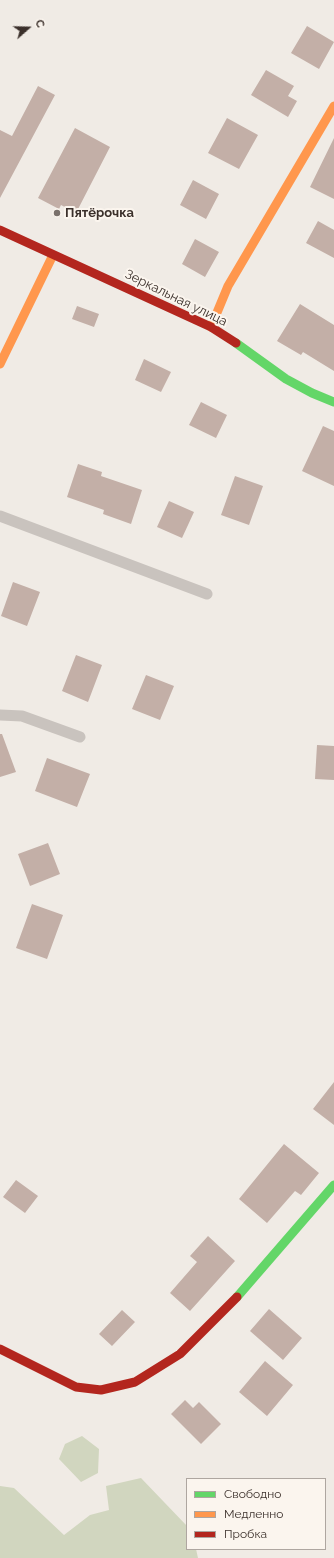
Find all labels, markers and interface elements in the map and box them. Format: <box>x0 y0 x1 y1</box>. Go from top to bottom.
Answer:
north arrow <box>8 8 48 48</box>
text: С <box>32 18 47 29</box>
place label: Пятёрочка <box>65 205 134 221</box>
marker: Пятёрочка <box>52 208 62 218</box>
street label: Зеркальная улица <box>122 266 230 330</box>
legend <box>186 1478 326 1550</box>
text: Свободно <box>224 1487 281 1501</box>
text: Медленно <box>224 1507 283 1521</box>
text: Пробка <box>224 1527 267 1541</box>

